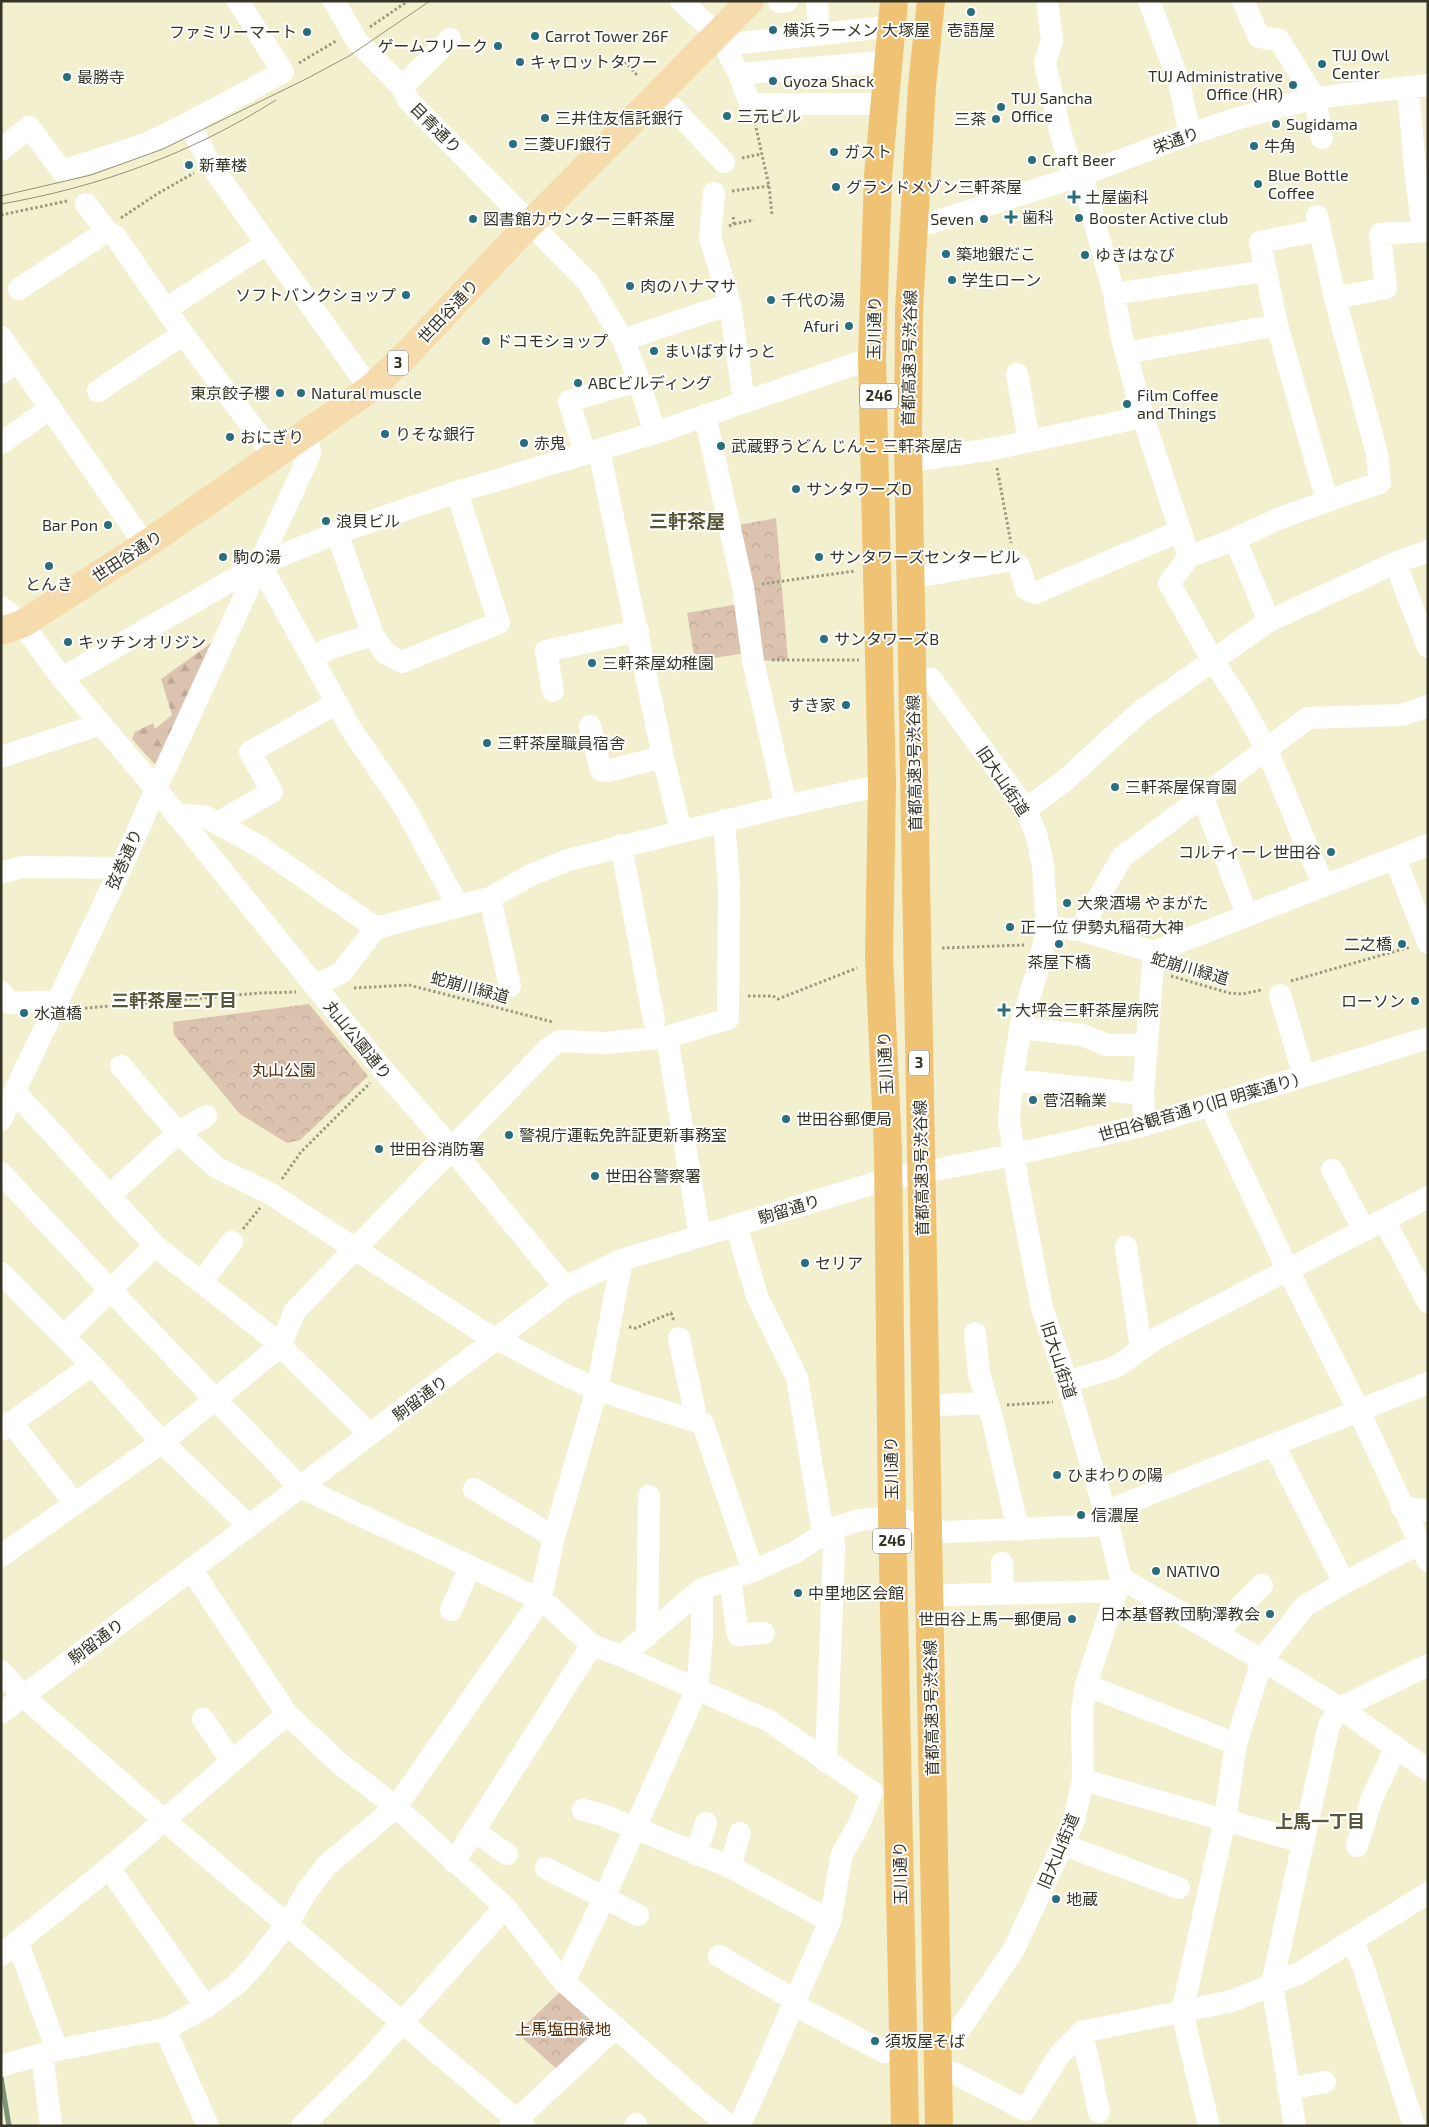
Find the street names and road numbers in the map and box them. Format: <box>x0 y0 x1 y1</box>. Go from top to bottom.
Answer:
street label: 目青通り <box>407 98 466 157</box>
street label: 栄通り <box>1150 122 1202 157</box>
street label: 世田谷通り <box>413 275 482 346</box>
street label: 首都高速3号渋谷線 <box>898 289 919 427</box>
street label: 玉川通り <box>863 296 884 360</box>
road number: 3 <box>388 350 408 376</box>
road number: 246 <box>860 384 898 408</box>
street label: 世田谷通り <box>88 526 165 585</box>
street label: 首都高速3号渋谷線 <box>903 694 924 832</box>
street label: 旧大山街道 <box>973 742 1034 819</box>
street label: 弦巻通り <box>102 826 145 892</box>
street label: 蛇崩川緑道 <box>1149 947 1231 988</box>
street label: 蛇崩川緑道 <box>429 967 511 1006</box>
street label: 丸山公園通り <box>321 996 396 1083</box>
street label: 玉川通り <box>873 1031 896 1095</box>
road number: 3 <box>909 1050 929 1076</box>
street label: 世田谷観音通り(旧 明薬通り) <box>1096 1069 1300 1144</box>
street label: 首都高速3号渋谷線 <box>910 1099 931 1237</box>
street label: 駒留通り <box>755 1190 822 1227</box>
street label: 旧大山街道 <box>1038 1319 1081 1401</box>
street label: 駒留通り <box>388 1371 451 1424</box>
street label: 玉川通り <box>880 1436 901 1500</box>
road number: 246 <box>873 1528 911 1554</box>
street label: 駒留通り <box>64 1614 127 1667</box>
street label: 首都高速3号渋谷線 <box>920 1639 941 1777</box>
street label: 旧大山街道 <box>1033 1810 1082 1891</box>
street label: 玉川通り <box>889 1841 910 1905</box>

